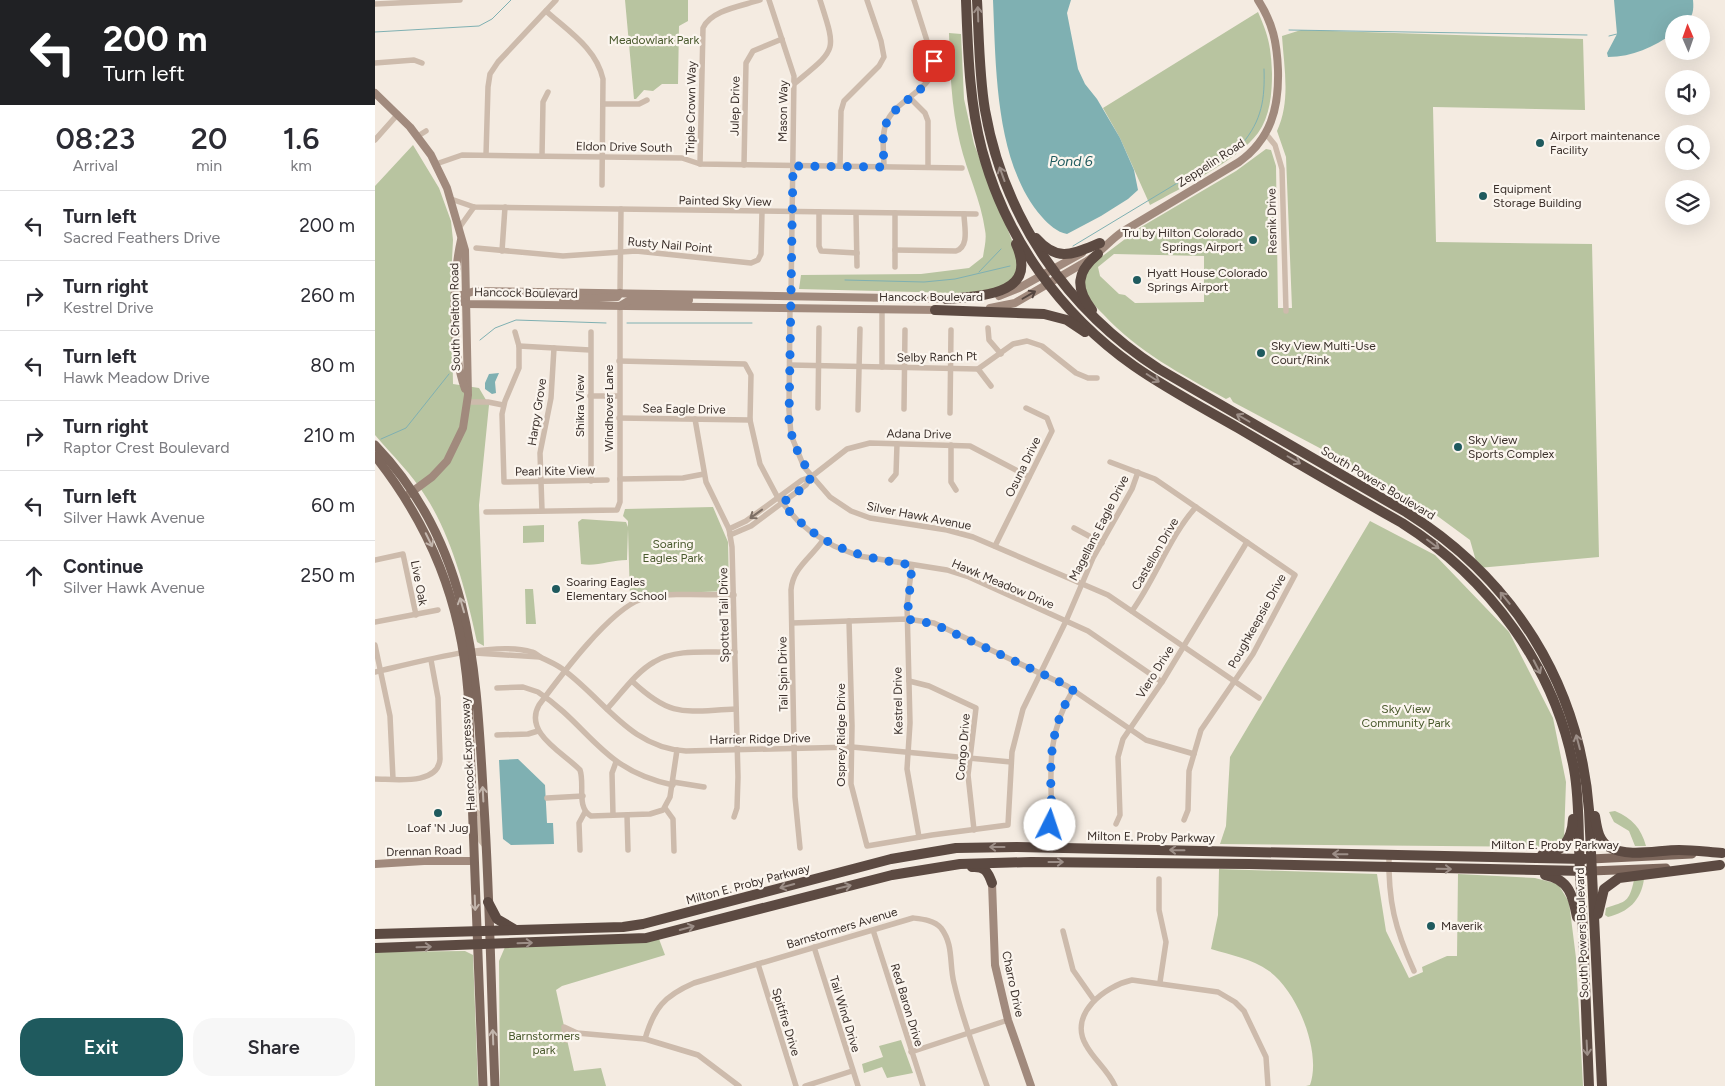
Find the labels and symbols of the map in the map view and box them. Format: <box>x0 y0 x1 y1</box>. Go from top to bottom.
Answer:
one-way arrow <box>973 6 983 22</box>
north arrow <box>1665 15 1710 60</box>
park label: Meadowlark Park <box>609 33 699 47</box>
pin <box>913 40 955 82</box>
street label: Triple Crown Way <box>683 60 699 155</box>
street label: Julep Drive <box>727 75 743 136</box>
street label: Mason Way <box>775 79 791 142</box>
place label: Airport maintenance Facility <box>1550 129 1660 157</box>
street label: Zeppelin Road <box>1175 136 1247 190</box>
marker: Airport maintenance Facility <box>1534 137 1546 149</box>
street label: Eldon Drive South <box>576 139 673 155</box>
water label: Pond 6 <box>1049 153 1094 170</box>
one-way arrow <box>996 167 1006 182</box>
place label: Equipment Storage Building <box>1493 182 1582 210</box>
street label: Resnik Drive <box>1264 188 1280 254</box>
marker: Equipment Storage Building <box>1477 190 1489 202</box>
street label: Painted Sky View <box>678 193 772 209</box>
place label: Tru by Hilton Colorado Springs Airport <box>1122 226 1243 254</box>
street label: Rusty Nail Point <box>627 234 714 256</box>
marker: Tru by Hilton Colorado Springs Airport <box>1247 234 1259 246</box>
street label: South Chelton Road <box>447 263 463 371</box>
place label: Hyatt House Colorado Springs Airport <box>1147 266 1268 294</box>
marker: Hyatt House Colorado Springs Airport <box>1131 274 1143 286</box>
street label: Hancock Boulevard <box>474 285 578 301</box>
street label: Hancock Boulevard <box>879 290 983 304</box>
one-way arrow <box>1021 290 1035 300</box>
place label: Sky View Multi-Use Court/Rink <box>1271 339 1376 367</box>
marker: Sky View Multi-Use Court/Rink <box>1255 347 1267 359</box>
street label: Selby Ranch Pt <box>897 349 978 365</box>
street label: Windhover Lane <box>602 364 616 451</box>
street label: Shikra View <box>573 374 587 437</box>
one-way arrow <box>1146 374 1160 384</box>
street label: Harpy Grove <box>525 377 549 447</box>
street label: Sea Eagle Drive <box>642 401 726 417</box>
one-way arrow <box>1236 413 1251 423</box>
street label: Adana Drive <box>887 426 952 442</box>
place label: Sky View Sports Complex <box>1468 433 1555 461</box>
street label: Osuna Drive <box>1002 434 1044 499</box>
marker: Sky View Sports Complex <box>1452 441 1464 453</box>
street label: South Powers Boulevard <box>1318 443 1438 523</box>
one-way arrow <box>1286 456 1300 466</box>
street label: Pearl Kite View <box>515 463 596 479</box>
street label: Magellans Eagle Drive <box>1066 472 1132 583</box>
street label: Silver Hawk Avenue <box>866 499 973 533</box>
one-way arrow <box>749 509 763 519</box>
street label: Castellon Drive <box>1129 515 1182 593</box>
one-way arrow <box>425 532 434 547</box>
park label: Soaring Eagles Park <box>643 537 704 565</box>
one-way arrow <box>1426 539 1439 550</box>
street label: Hawk Meadow Drive <box>950 556 1057 612</box>
street label: Live Oak <box>408 559 430 607</box>
street label: Spotted Tail Drive <box>716 567 732 663</box>
street label: Poughkeepsie Drive <box>1225 571 1289 671</box>
place label: Soaring Eagles Elementary School <box>566 575 667 603</box>
marker: Soaring Eagles Elementary School <box>550 583 562 595</box>
one-way arrow <box>1500 592 1511 605</box>
one-way arrow <box>457 597 467 613</box>
street label: Tail Spin Drive <box>775 636 791 712</box>
street label: Viero Drive <box>1133 643 1177 701</box>
one-way arrow <box>1533 659 1542 674</box>
street label: Kestrel Drive <box>890 667 906 735</box>
street label: Osprey Ridge Drive <box>834 683 848 787</box>
street label: Hancock Expressway <box>458 696 478 811</box>
park label: Sky View Community Park <box>1362 702 1451 730</box>
street label: Congo Drive <box>953 713 973 781</box>
street label: Harrier Ridge Drive <box>709 731 811 747</box>
one-way arrow <box>1573 734 1583 750</box>
one-way arrow <box>479 787 488 803</box>
position arrow <box>1023 798 1075 850</box>
marker: Loaf 'N Jug <box>432 807 444 819</box>
place label: Loaf 'N Jug <box>407 821 469 835</box>
street label: Milton E. Proby Parkway <box>1087 829 1216 845</box>
street label: Milton E. Proby Parkway <box>1491 838 1620 852</box>
one-way arrow <box>990 842 1006 852</box>
street label: Drennan Road <box>386 843 462 859</box>
one-way arrow <box>1170 846 1186 855</box>
one-way arrow <box>1332 849 1348 859</box>
one-way arrow <box>1048 858 1064 867</box>
street label: Milton E. Proby Parkway <box>684 861 812 907</box>
one-way arrow <box>1436 864 1452 874</box>
street label: South Powers Boulevard <box>1573 867 1591 999</box>
one-way arrow <box>779 882 795 892</box>
one-way arrow <box>835 882 851 891</box>
one-way arrow <box>471 895 480 911</box>
street label: Barnstormers Avenue <box>785 904 900 952</box>
place label: Maverik <box>1441 919 1483 933</box>
marker: Maverik <box>1425 920 1437 932</box>
one-way arrow <box>678 923 694 932</box>
one-way arrow <box>517 938 533 948</box>
one-way arrow <box>415 942 431 952</box>
street label: Charro Drive <box>999 950 1027 1019</box>
street label: Red Baron Drive <box>888 962 926 1049</box>
street label: Tail Wind Drive <box>827 974 863 1054</box>
street label: Spitfire Drive <box>769 986 803 1058</box>
park label: Barnstormers park <box>508 1029 580 1057</box>
one-way arrow <box>488 1030 497 1046</box>
one-way arrow <box>1582 1040 1592 1056</box>

